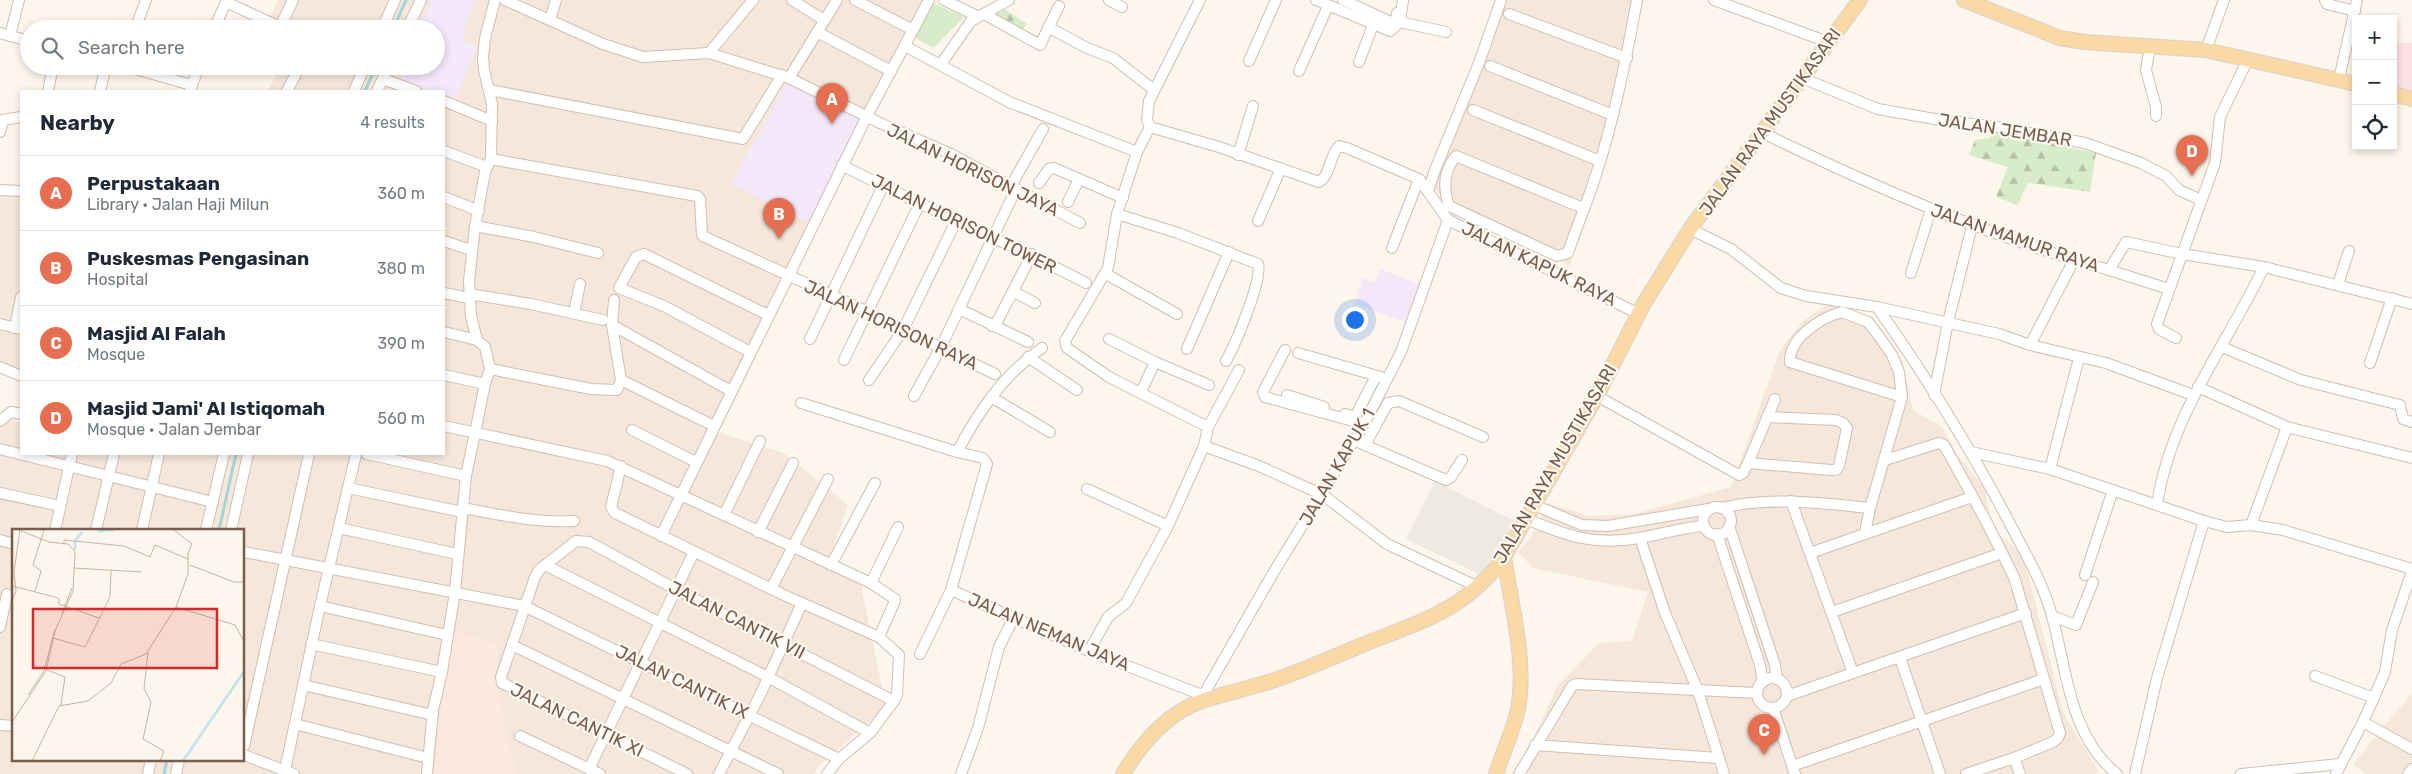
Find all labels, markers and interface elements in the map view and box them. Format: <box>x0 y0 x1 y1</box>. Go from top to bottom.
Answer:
map controls <box>2352 15 2397 150</box>
button: + <box>2352 15 2397 60</box>
search box <box>20 20 445 75</box>
street label: JALAN RAYA MUSTIKASARI <box>1694 24 1846 220</box>
icon: search <box>38 34 66 62</box>
text: Search here <box>78 36 185 59</box>
button: − <box>2352 60 2397 105</box>
pin: A <box>816 83 848 124</box>
button: locate <box>2352 105 2397 150</box>
street label: JALAN JEMBAR <box>1937 109 2073 151</box>
text: Nearby <box>40 110 115 135</box>
text: 4 results <box>360 113 425 132</box>
street label: JALAN HORISON JAYA <box>883 119 1063 221</box>
pin: D <box>2176 135 2208 176</box>
street label: JALAN HORISON TOWER <box>868 170 1060 279</box>
text: Perpustakaan <box>87 172 220 195</box>
text: A <box>50 184 62 203</box>
text: 360 m <box>377 184 425 203</box>
text: Library · Jalan Haji Milun <box>87 195 269 214</box>
pin: B <box>763 198 795 239</box>
street label: JALAN MAMUR RAYA <box>1928 199 2102 277</box>
street label: JALAN KAPUK RAYA <box>1458 217 1620 311</box>
text: Puskesmas Pengasinan <box>87 247 309 270</box>
text: B <box>50 259 62 278</box>
text: 380 m <box>377 259 425 278</box>
text: Hospital <box>87 270 148 289</box>
street label: JALAN HORISON RAYA <box>801 275 981 375</box>
your location <box>1342 307 1368 333</box>
text: Masjid Al Falah <box>87 322 226 345</box>
text: C <box>50 334 62 353</box>
text: 390 m <box>378 334 425 353</box>
text: Mosque <box>87 345 145 364</box>
street label: JALAN RAYA MUSTIKASARI <box>1489 360 1621 568</box>
text: Masjid Jami' Al Istiqomah <box>87 397 325 420</box>
street label: JALAN KAPUK 1 <box>1294 404 1380 530</box>
text: D <box>50 409 62 428</box>
text: 560 m <box>378 409 425 428</box>
text: Mosque · Jalan Jembar <box>87 420 261 439</box>
inset map <box>12 529 245 762</box>
street label: JALAN CANTIK VII <box>665 576 809 664</box>
street label: JALAN NEMAN JAYA <box>965 588 1133 676</box>
street label: JALAN CANTIK IX <box>612 640 752 724</box>
street label: JALAN CANTIK XI <box>507 678 647 762</box>
pin: C <box>1748 714 1780 755</box>

